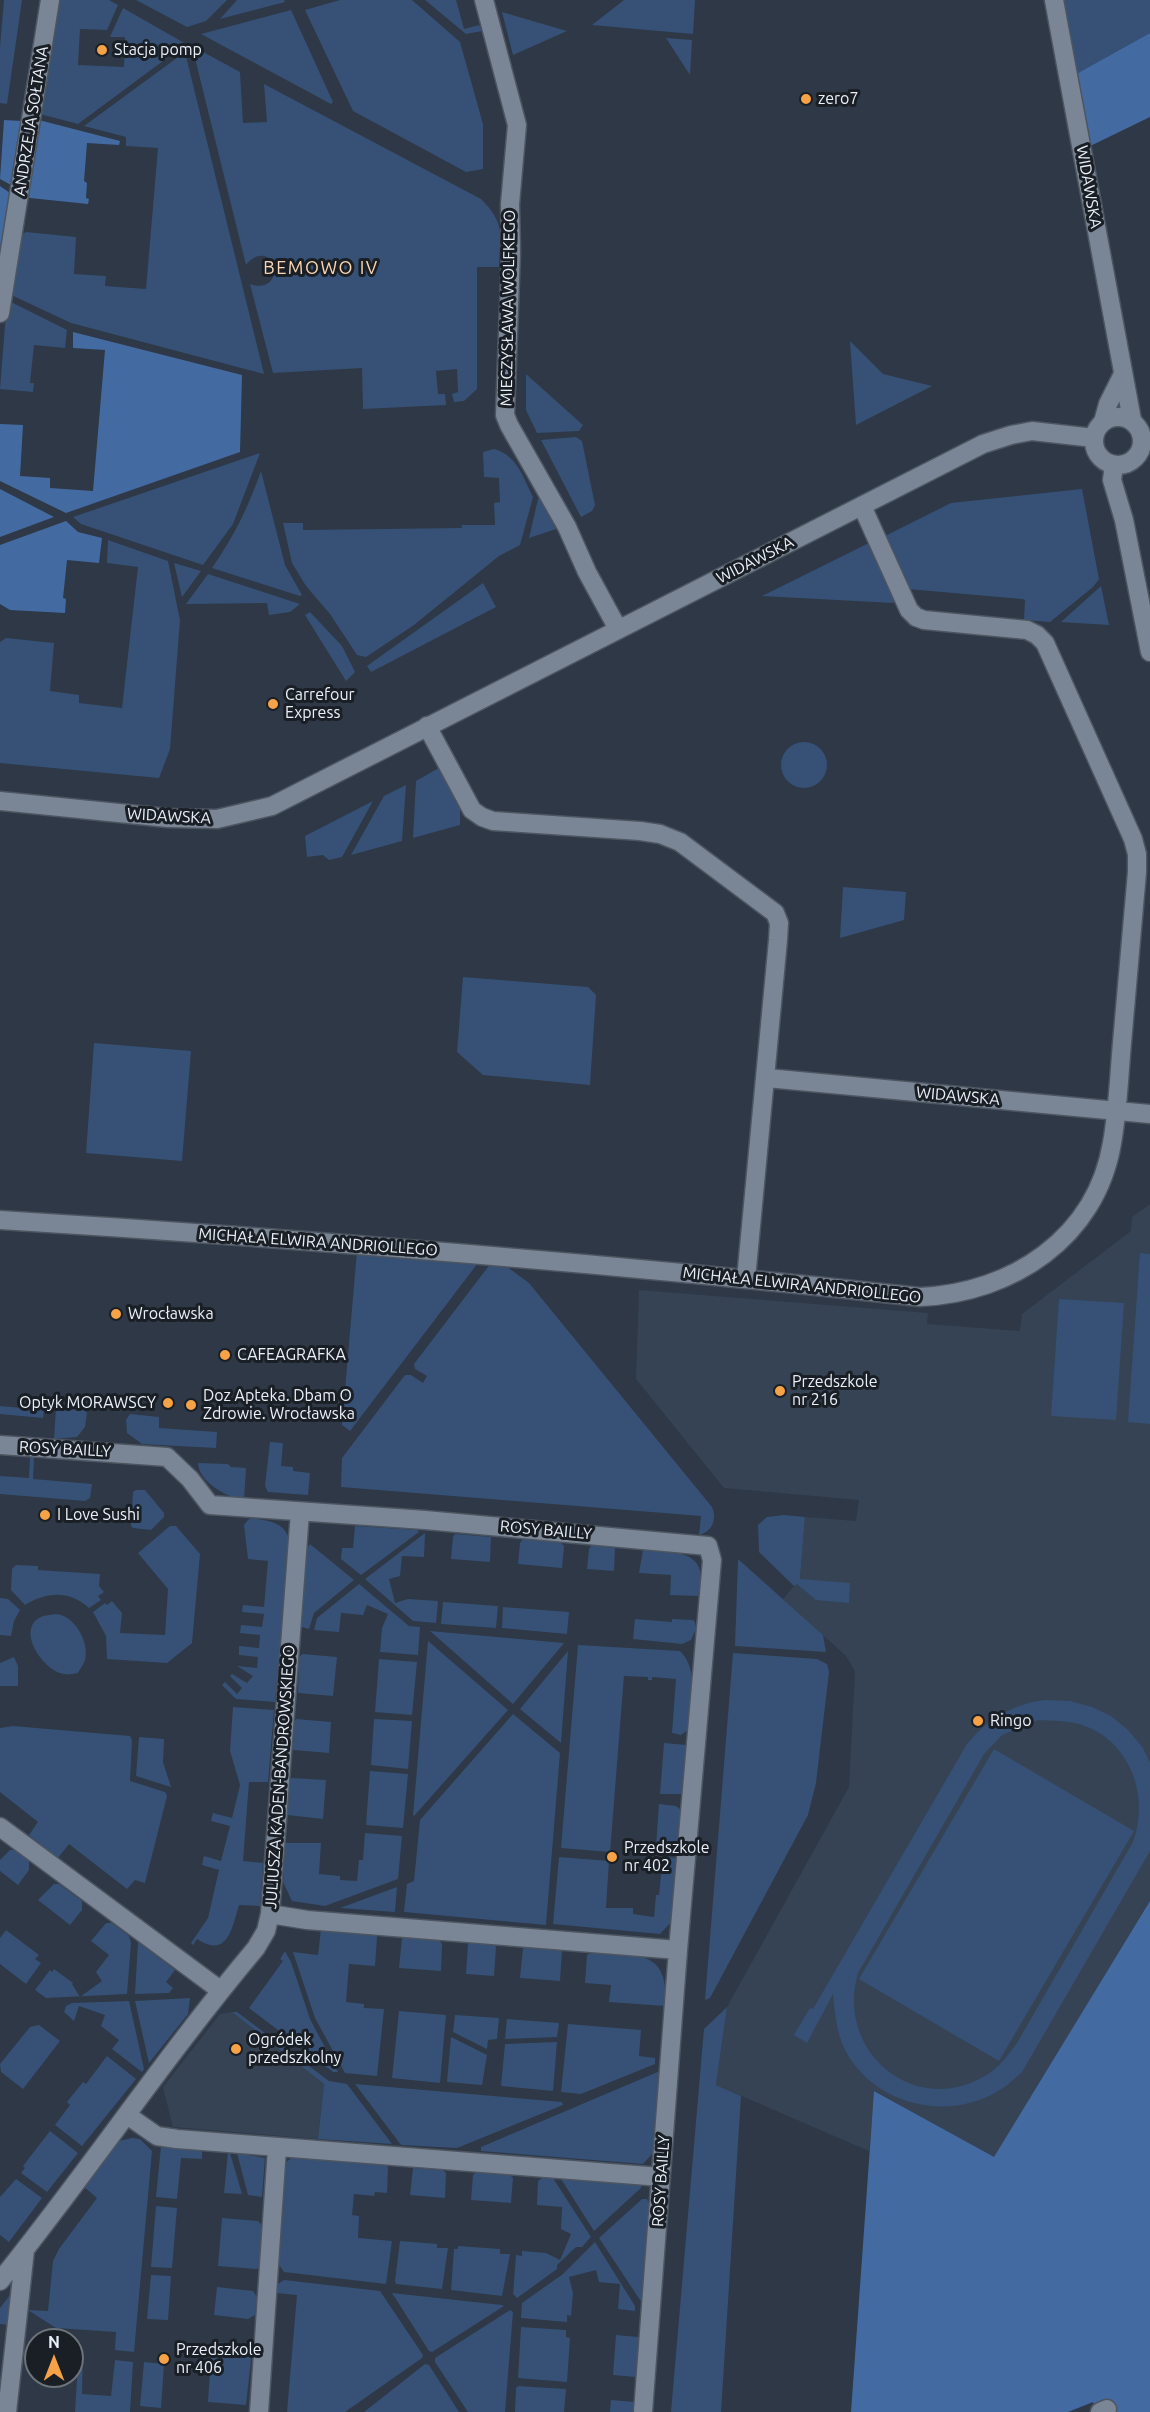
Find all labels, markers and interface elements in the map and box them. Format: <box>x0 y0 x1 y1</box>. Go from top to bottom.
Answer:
place label: Stacja pomp <box>114 40 202 60</box>
marker: Stacja pomp <box>95 43 109 57</box>
street label: ANDRZEJA SOŁTANA <box>10 45 52 197</box>
place label: zero7 <box>818 89 858 109</box>
marker: zero7 <box>799 92 813 106</box>
street label: WIDAWSKA <box>1072 144 1106 230</box>
street label: MIECZYSŁAWA WOLFKEGO <box>497 210 519 406</box>
district label: BEMOWO IV <box>263 257 379 279</box>
street label: WIDAWSKA <box>713 532 797 588</box>
place label: Carrefour Express <box>285 685 355 723</box>
marker: Carrefour Express <box>266 697 280 711</box>
street label: WIDAWSKA <box>127 804 211 828</box>
street label: WIDAWSKA <box>915 1083 1001 1109</box>
street label: MICHAŁA ELWIRA ANDRIOLLEGO <box>198 1224 438 1260</box>
street label: MICHAŁA ELWIRA ANDRIOLLEGO <box>682 1263 922 1307</box>
place label: Wrocławska <box>128 1304 214 1324</box>
marker: Wrocławska <box>109 1307 123 1321</box>
place label: CAFEAGRAFKA <box>237 1345 346 1365</box>
marker: CAFEAGRAFKA <box>218 1348 232 1362</box>
place label: Przedszkole nr 216 <box>792 1372 877 1410</box>
marker: Przedszkole nr 216 <box>773 1384 787 1398</box>
place label: Doz Apteka. Dbam O Zdrowie. Wrocławska <box>203 1386 355 1424</box>
place label: Optyk MORAWSCY <box>19 1393 156 1413</box>
marker: Optyk MORAWSCY <box>161 1396 175 1410</box>
marker: Doz Apteka. Dbam O Zdrowie. Wrocławska <box>184 1398 198 1412</box>
street label: ROSY BAILLY <box>18 1437 112 1461</box>
place label: I Love Sushi <box>57 1505 140 1525</box>
marker: I Love Sushi <box>38 1508 52 1522</box>
street label: ROSY BAILLY <box>499 1516 593 1544</box>
street label: JULIUSZA KADEN-BANDROWSKIEGO <box>261 1644 299 1910</box>
place label: Ringo <box>990 1711 1032 1731</box>
marker: Ringo <box>971 1714 985 1728</box>
place label: Przedszkole nr 402 <box>624 1838 709 1876</box>
marker: Przedszkole nr 402 <box>605 1850 619 1864</box>
place label: Ogródek przedszkolny <box>248 2030 341 2068</box>
marker: Ogródek przedszkolny <box>229 2042 243 2056</box>
street label: ROSY BAILLY <box>648 2134 674 2228</box>
north arrow <box>24 2328 84 2388</box>
text: N <box>48 2333 60 2351</box>
place label: Przedszkole nr 406 <box>176 2340 261 2378</box>
marker: Przedszkole nr 406 <box>157 2352 171 2366</box>

